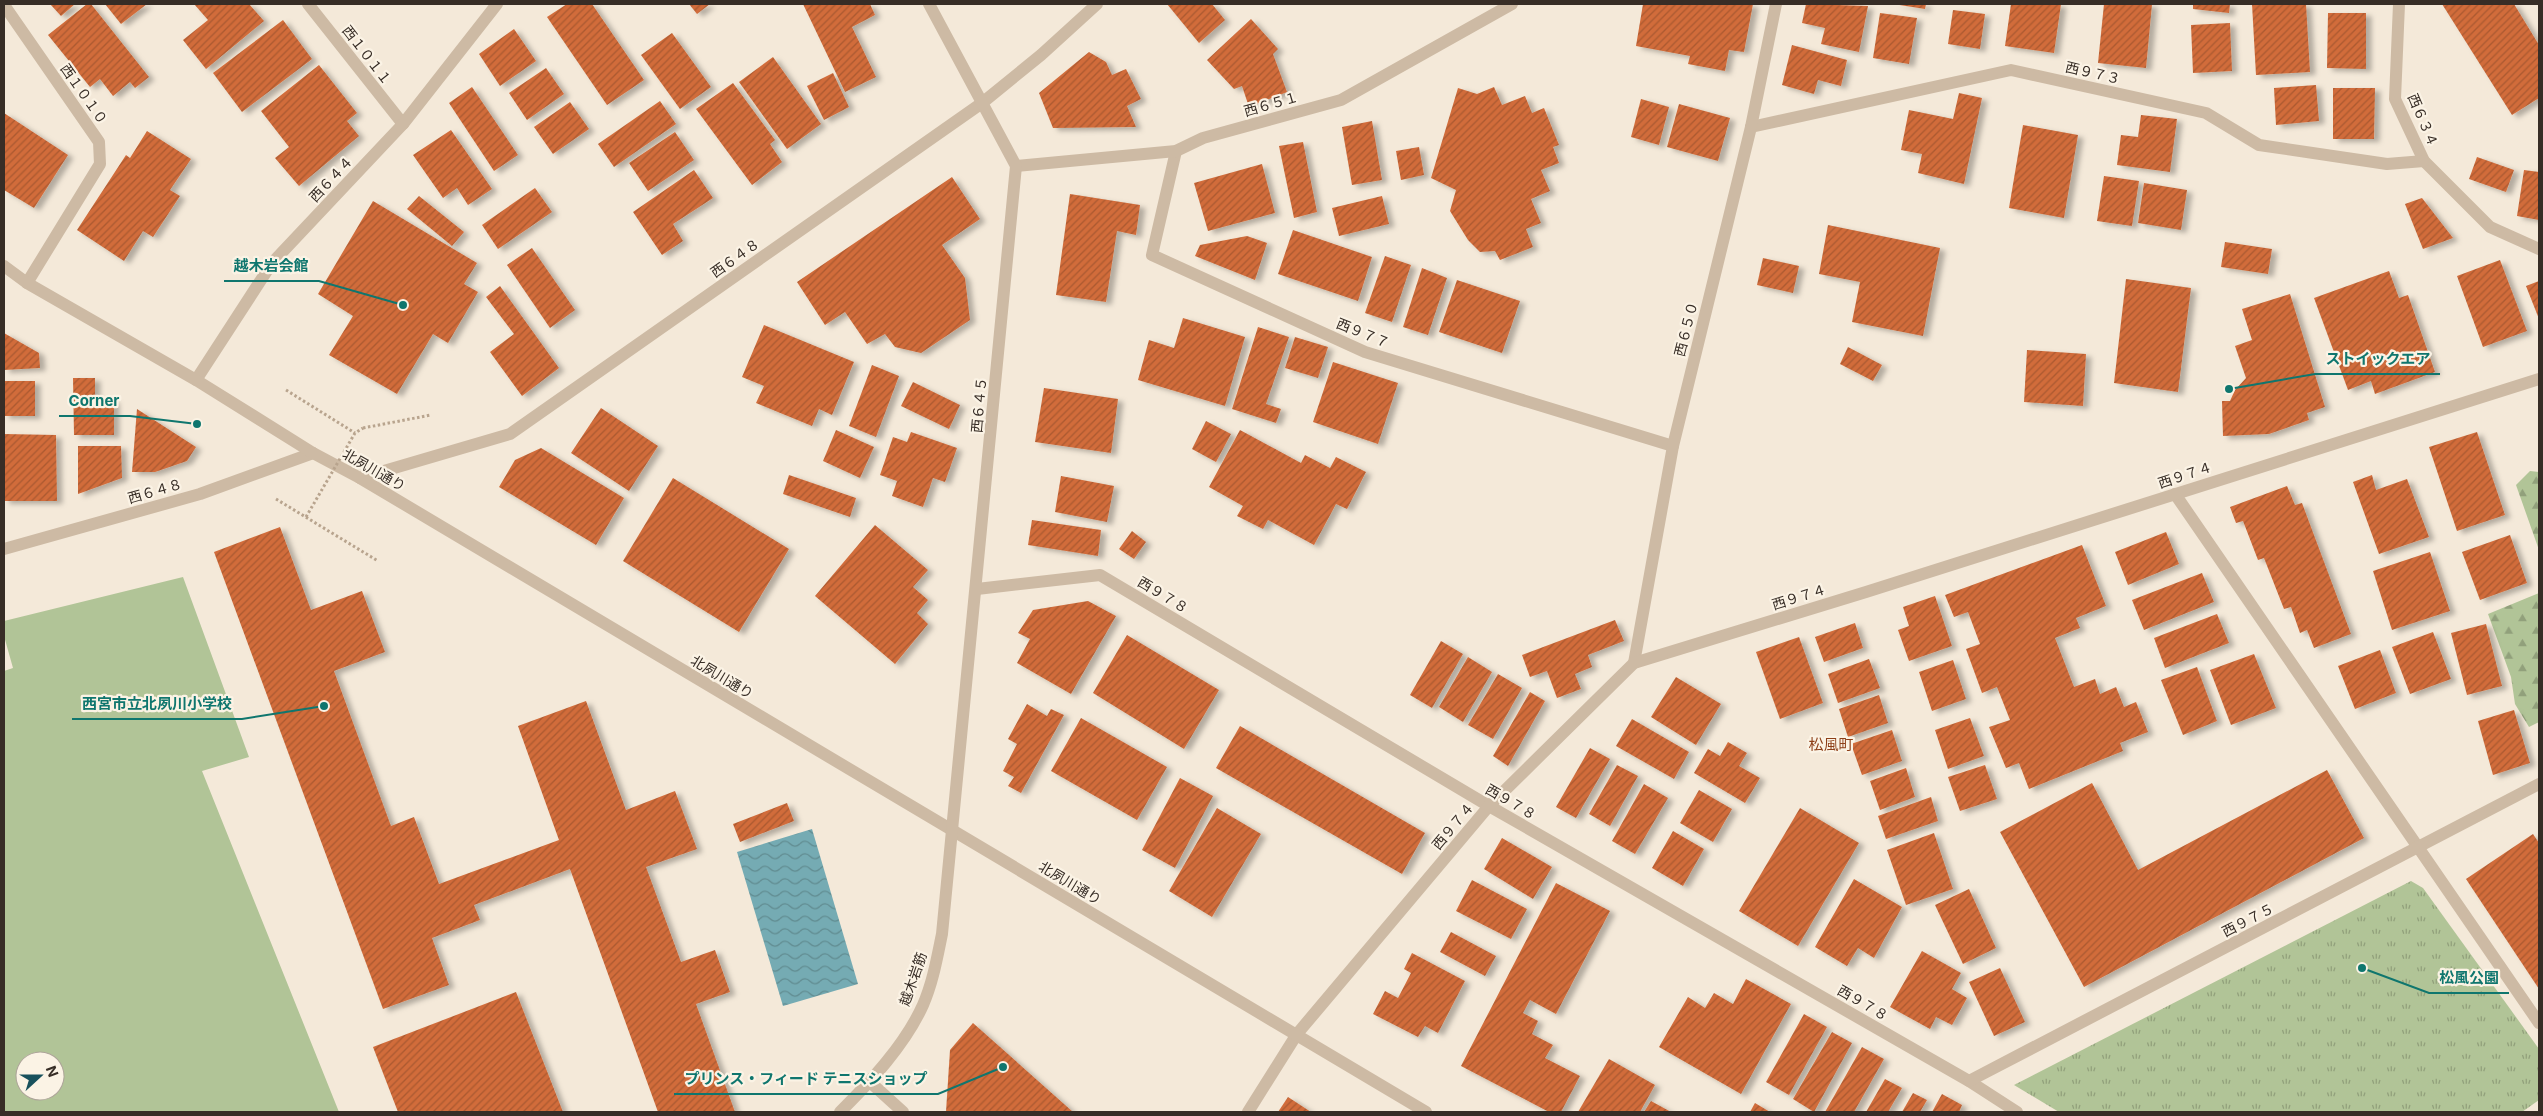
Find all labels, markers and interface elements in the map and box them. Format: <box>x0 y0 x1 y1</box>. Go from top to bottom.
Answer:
street label: 西１０１１ <box>339 22 396 88</box>
street label: 西９７３ <box>2064 58 2122 87</box>
street label: 西１０１０ <box>57 60 111 127</box>
street label: 西６５１ <box>1242 88 1300 119</box>
street label: 西６３４ <box>2405 91 2442 149</box>
street label: 西６４４ <box>305 152 356 205</box>
street label: 西６４８ <box>707 235 763 281</box>
callout: 越木岩会館 <box>224 251 319 281</box>
text: 越木岩会館 <box>233 256 309 275</box>
street label: 西６５０ <box>1670 300 1701 358</box>
street label: 西９７７ <box>1334 314 1392 351</box>
callout: ストイックエア <box>2315 344 2440 374</box>
text: ストイックエア <box>2325 349 2431 368</box>
street label: 西６４５ <box>968 376 989 434</box>
callout: Corner <box>59 386 130 416</box>
text: Corner <box>69 391 119 410</box>
street label: 北夙川通り <box>340 445 409 494</box>
street label: 西９７４ <box>2156 458 2214 491</box>
street label: 西６４８ <box>126 475 184 506</box>
street label: 西９７８ <box>1135 573 1192 616</box>
street label: 西９７４ <box>1770 580 1828 613</box>
street label: 北夙川通り <box>688 651 757 702</box>
callout: 西宮市立北夙川小学校 <box>72 689 242 719</box>
text: 西宮市立北夙川小学校 <box>82 694 232 713</box>
district label: 松風町 <box>1808 735 1854 754</box>
street label: 西９７８ <box>1483 780 1540 823</box>
street label: 西９７４ <box>1428 799 1477 853</box>
street label: 北夙川通り <box>1036 857 1105 908</box>
street label: 西９７５ <box>2219 899 2277 940</box>
street label: 越木岩筋 <box>895 950 930 1008</box>
callout: 松風公園 <box>2429 963 2509 993</box>
text: 松風公園 <box>2439 968 2499 987</box>
street label: 西９７８ <box>1835 981 1892 1024</box>
north arrow <box>15 1051 65 1101</box>
text: N <box>43 1063 62 1079</box>
callout: プリンス・フィード テニスショップ <box>674 1064 938 1094</box>
text: プリンス・フィード テニスショップ <box>685 1069 927 1088</box>

